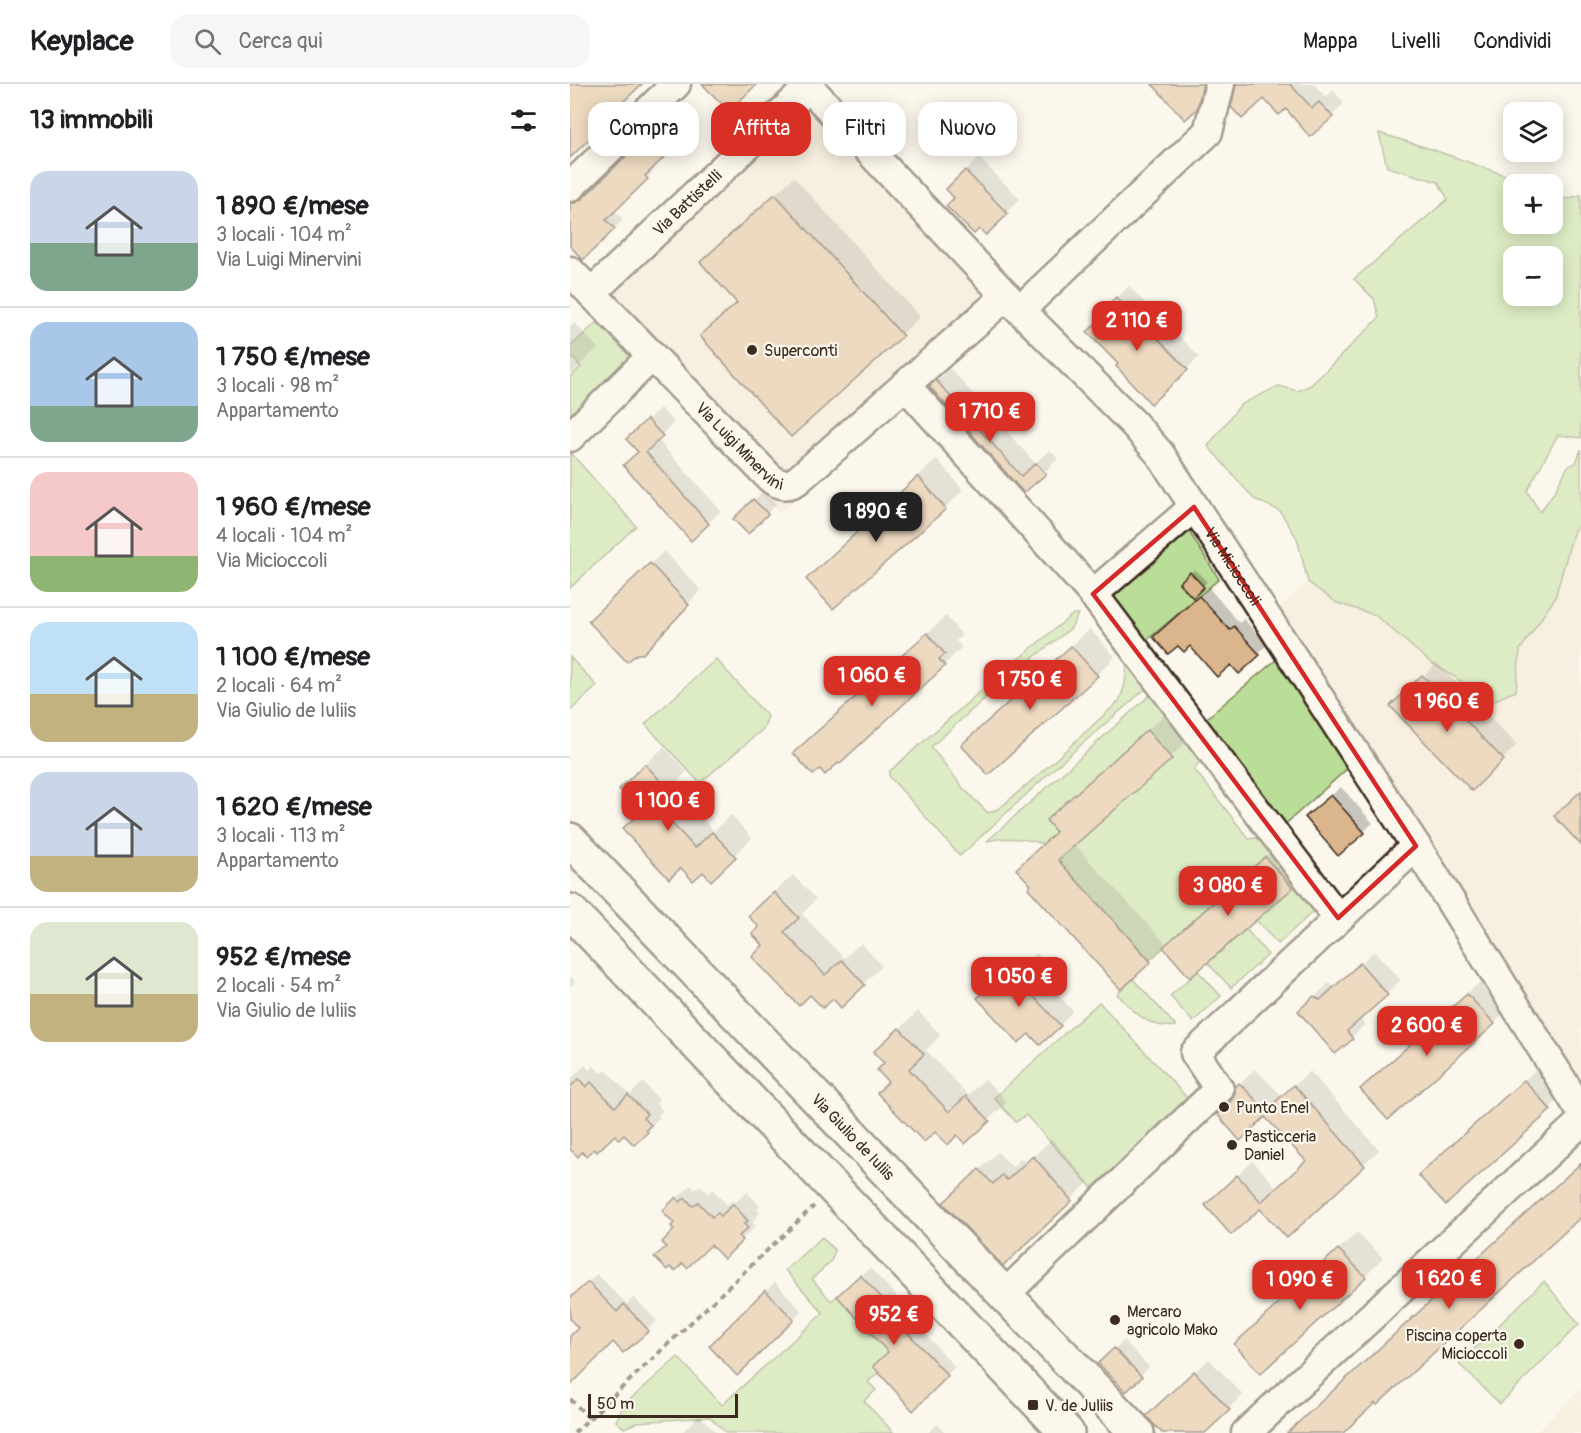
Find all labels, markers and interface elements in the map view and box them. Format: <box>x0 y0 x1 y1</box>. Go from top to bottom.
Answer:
search box <box>170 14 590 68</box>
text: Keyplace <box>30 24 134 59</box>
icon: search <box>191 25 224 58</box>
text: Cerca qui <box>239 27 322 55</box>
text: Mappa <box>1303 28 1357 55</box>
text: Livelli <box>1390 28 1440 55</box>
text: Condividi <box>1473 28 1551 55</box>
chip: Compra <box>588 102 699 156</box>
chip: Affitta <box>711 102 811 156</box>
chip: Filtri <box>823 102 906 156</box>
chip: Nuovo <box>918 102 1017 156</box>
map controls <box>1503 102 1563 306</box>
button: layers <box>1503 102 1563 162</box>
text: 13 immobili <box>30 104 153 136</box>
icon: filters <box>507 104 540 137</box>
street label: Via Battistelli <box>649 166 726 240</box>
button: + <box>1503 174 1563 234</box>
text: 1 890 €/mese <box>216 190 369 222</box>
icon: home <box>78 195 150 267</box>
text: 3 locali · 104 m² <box>216 222 352 247</box>
button: − <box>1503 246 1563 306</box>
text: Via Luigi Minervini <box>216 247 361 272</box>
pin: 2 110 € <box>1082 301 1192 352</box>
text: 2 110 € <box>1106 308 1168 333</box>
text: 1 750 €/mese <box>216 341 370 373</box>
place label: Superconti <box>764 341 837 361</box>
marker: Superconti <box>745 343 759 357</box>
icon: home <box>78 346 150 418</box>
text: 3 locali · 98 m² <box>216 373 339 398</box>
pin: 1 710 € <box>935 392 1045 443</box>
text: Appartamento <box>216 398 339 423</box>
street label: Via Luigi Minervini <box>691 398 785 495</box>
text: 1 710 € <box>959 399 1021 424</box>
text: 1 960 €/mese <box>216 491 371 523</box>
pin: 1 890 € <box>821 492 931 543</box>
icon: home <box>78 496 150 568</box>
text: 1 890 € <box>844 499 908 524</box>
text: 4 locali · 104 m² <box>216 523 352 548</box>
street label: Via Micioccoli <box>1200 524 1265 609</box>
text: Via Micioccoli <box>216 548 327 573</box>
text: 1 100 €/mese <box>216 641 370 673</box>
icon: home <box>78 646 150 718</box>
pin: 1 060 € <box>817 656 927 707</box>
pin: 1 750 € <box>975 660 1085 711</box>
text: 1 060 € <box>838 663 906 688</box>
text: 1 750 € <box>998 667 1062 692</box>
text: 2 locali · 64 m² <box>216 673 342 698</box>
pin: 1 960 € <box>1392 682 1502 733</box>
text: 1 960 € <box>1414 689 1480 714</box>
text: Via Giulio de Iuliis <box>216 698 356 723</box>
pin: 1 100 € <box>613 781 723 832</box>
text: 1 100 € <box>636 788 700 813</box>
text: 1 620 €/mese <box>216 791 372 823</box>
icon: home <box>78 796 150 868</box>
text: 3 locali · 113 m² <box>216 823 346 848</box>
text: Appartamento <box>216 848 339 873</box>
pin: 3 080 € <box>1173 866 1283 917</box>
text: 3 080 € <box>1193 873 1263 898</box>
text: 952 €/mese <box>216 941 351 973</box>
icon: home <box>78 946 150 1018</box>
pin: 1 050 € <box>964 957 1074 1008</box>
text: 1 050 € <box>985 964 1053 989</box>
text: 2 locali · 54 m² <box>216 973 341 998</box>
text: Via Giulio de Iuliis <box>216 998 356 1023</box>
pin: 2 600 € <box>1372 1006 1482 1057</box>
text: 2 600 € <box>1391 1013 1463 1038</box>
street label: Via Giulio de Iuliis <box>807 1090 899 1185</box>
place label: Punto Enel <box>1236 1098 1309 1118</box>
marker: Punto Enel <box>1217 1100 1231 1114</box>
place label: Pasticceria Daniel <box>1244 1127 1316 1165</box>
marker: Pasticceria Daniel <box>1225 1138 1239 1152</box>
pin: 1 620 € <box>1394 1259 1504 1310</box>
pin: 1 090 € <box>1245 1260 1355 1311</box>
text: 1 620 € <box>1416 1266 1482 1291</box>
text: 1 090 € <box>1266 1267 1334 1292</box>
pin: 952 € <box>852 1295 936 1346</box>
text: 952 € <box>869 1302 919 1327</box>
place label: Mercaro agricolo Mako <box>1127 1302 1218 1340</box>
marker: Mercaro agricolo Mako <box>1108 1313 1122 1327</box>
place label: Piscina coperta Micioccoli <box>1405 1326 1507 1364</box>
marker: Piscina coperta Micioccoli <box>1512 1337 1526 1351</box>
scale bar <box>588 1391 738 1418</box>
text: 50 m <box>597 1394 634 1414</box>
place label: V. de Juliis <box>1045 1396 1113 1416</box>
marker: V. de Juliis <box>1026 1398 1040 1412</box>

